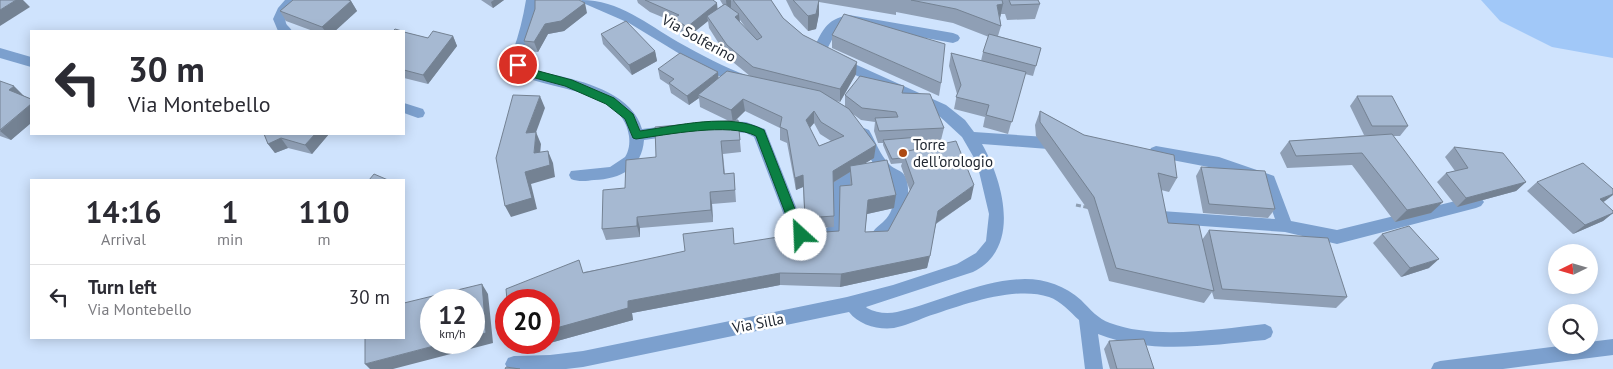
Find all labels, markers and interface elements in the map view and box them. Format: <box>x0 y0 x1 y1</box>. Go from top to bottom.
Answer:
street label: Via Solferino <box>658 9 739 66</box>
pin <box>497 44 539 86</box>
text: 30 m <box>128 46 205 92</box>
icon: left <box>45 50 110 115</box>
icon: arrive <box>504 51 532 79</box>
text: Via Montebello <box>128 90 271 118</box>
place label: Torre dell'orologio <box>913 135 993 171</box>
marker: Torre dell'orologio <box>897 147 909 159</box>
text: 14:16 <box>85 192 162 231</box>
text: 1 <box>222 192 239 231</box>
text: 110 <box>298 192 350 231</box>
position arrow <box>774 208 826 260</box>
text: Arrival <box>101 229 146 249</box>
text: min <box>217 229 243 249</box>
text: m <box>318 229 331 249</box>
north arrow <box>1548 244 1598 294</box>
map controls <box>1548 244 1598 354</box>
text: Turn left <box>88 275 157 299</box>
icon: left <box>45 283 73 311</box>
text: 30 m <box>349 285 390 309</box>
speed limit sign: 20 <box>495 289 560 354</box>
text: Via Montebello <box>88 299 192 319</box>
text: 12 <box>438 299 467 331</box>
button: search <box>1548 304 1598 354</box>
street label: Via Silla <box>730 309 785 337</box>
text: km/h <box>439 326 466 341</box>

